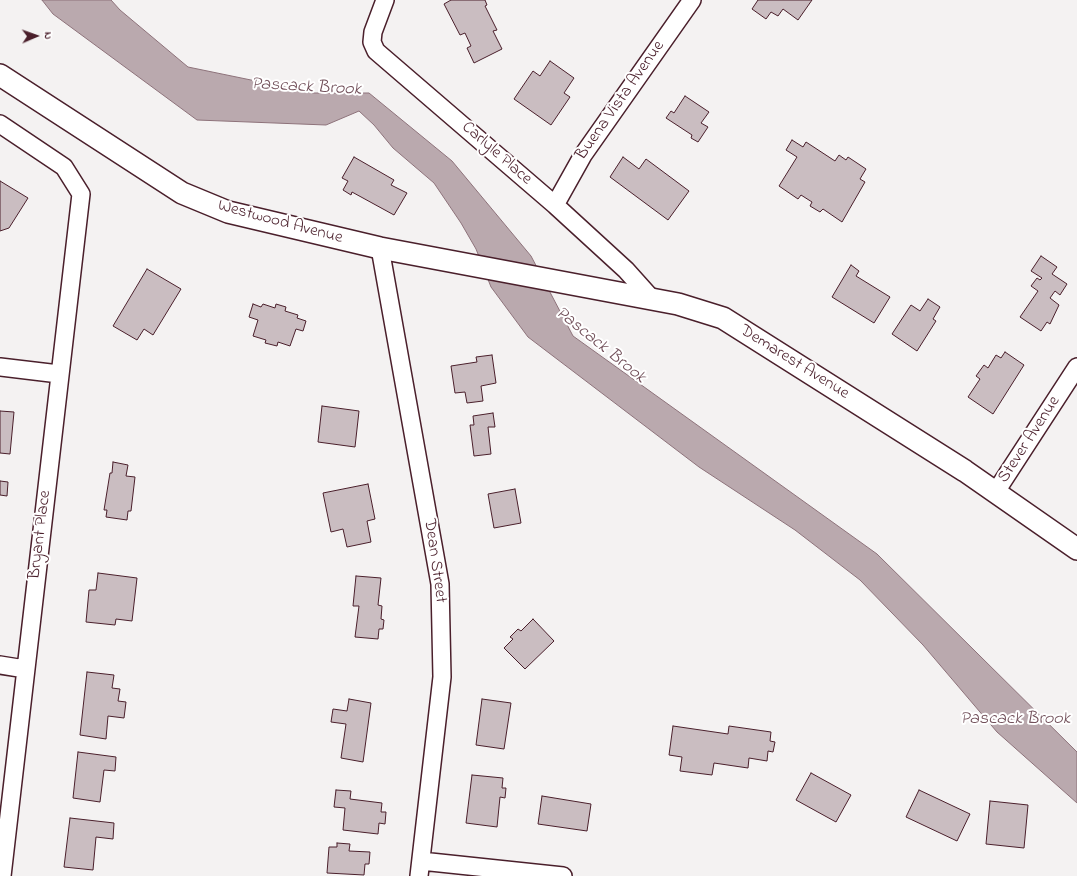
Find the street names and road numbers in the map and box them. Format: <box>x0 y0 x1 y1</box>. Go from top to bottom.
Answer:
street label: Buena Vista Avenue <box>572 37 670 165</box>
street label: Carlyle Place <box>457 118 535 190</box>
street label: Westwood Avenue <box>215 197 345 249</box>
street label: Demarest Avenue <box>736 321 852 405</box>
street label: Stever Avenue <box>994 393 1066 487</box>
street label: Bryant Place <box>25 489 57 581</box>
street label: Dean Street <box>418 518 450 604</box>

